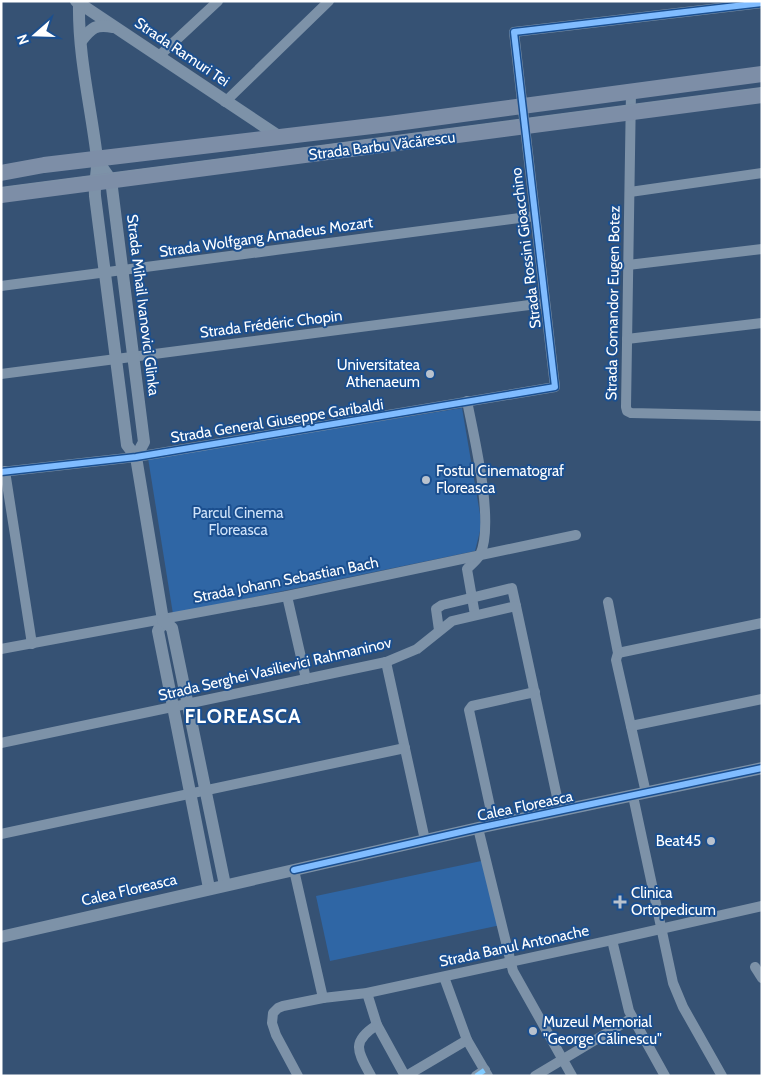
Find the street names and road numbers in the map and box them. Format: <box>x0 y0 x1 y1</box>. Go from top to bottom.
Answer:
street label: Strada Ramuri Tei <box>131 14 233 90</box>
street label: Strada Barbu Văcărescu <box>308 128 456 164</box>
street label: Strada Rossini Gioacchino <box>507 167 545 329</box>
street label: Strada Comandor Eugen Botez <box>602 206 624 400</box>
street label: Strada Mihail Ivanovici Glinka <box>123 213 163 397</box>
street label: Strada Wolfgang Amadeus Mozart <box>158 213 374 261</box>
street label: Strada Frédéric Chopin <box>199 306 343 342</box>
street label: Strada General Giuseppe Garibaldi <box>169 395 385 447</box>
street label: Strada Johann Sebastian Bach <box>192 553 380 607</box>
street label: Strada Serghei Vasilievici Rahmaninov <box>157 633 394 705</box>
street label: Calea Floreasca <box>476 787 575 825</box>
street label: Calea Floreasca <box>80 870 179 910</box>
street label: Strada Banul Antonache <box>437 921 591 971</box>

